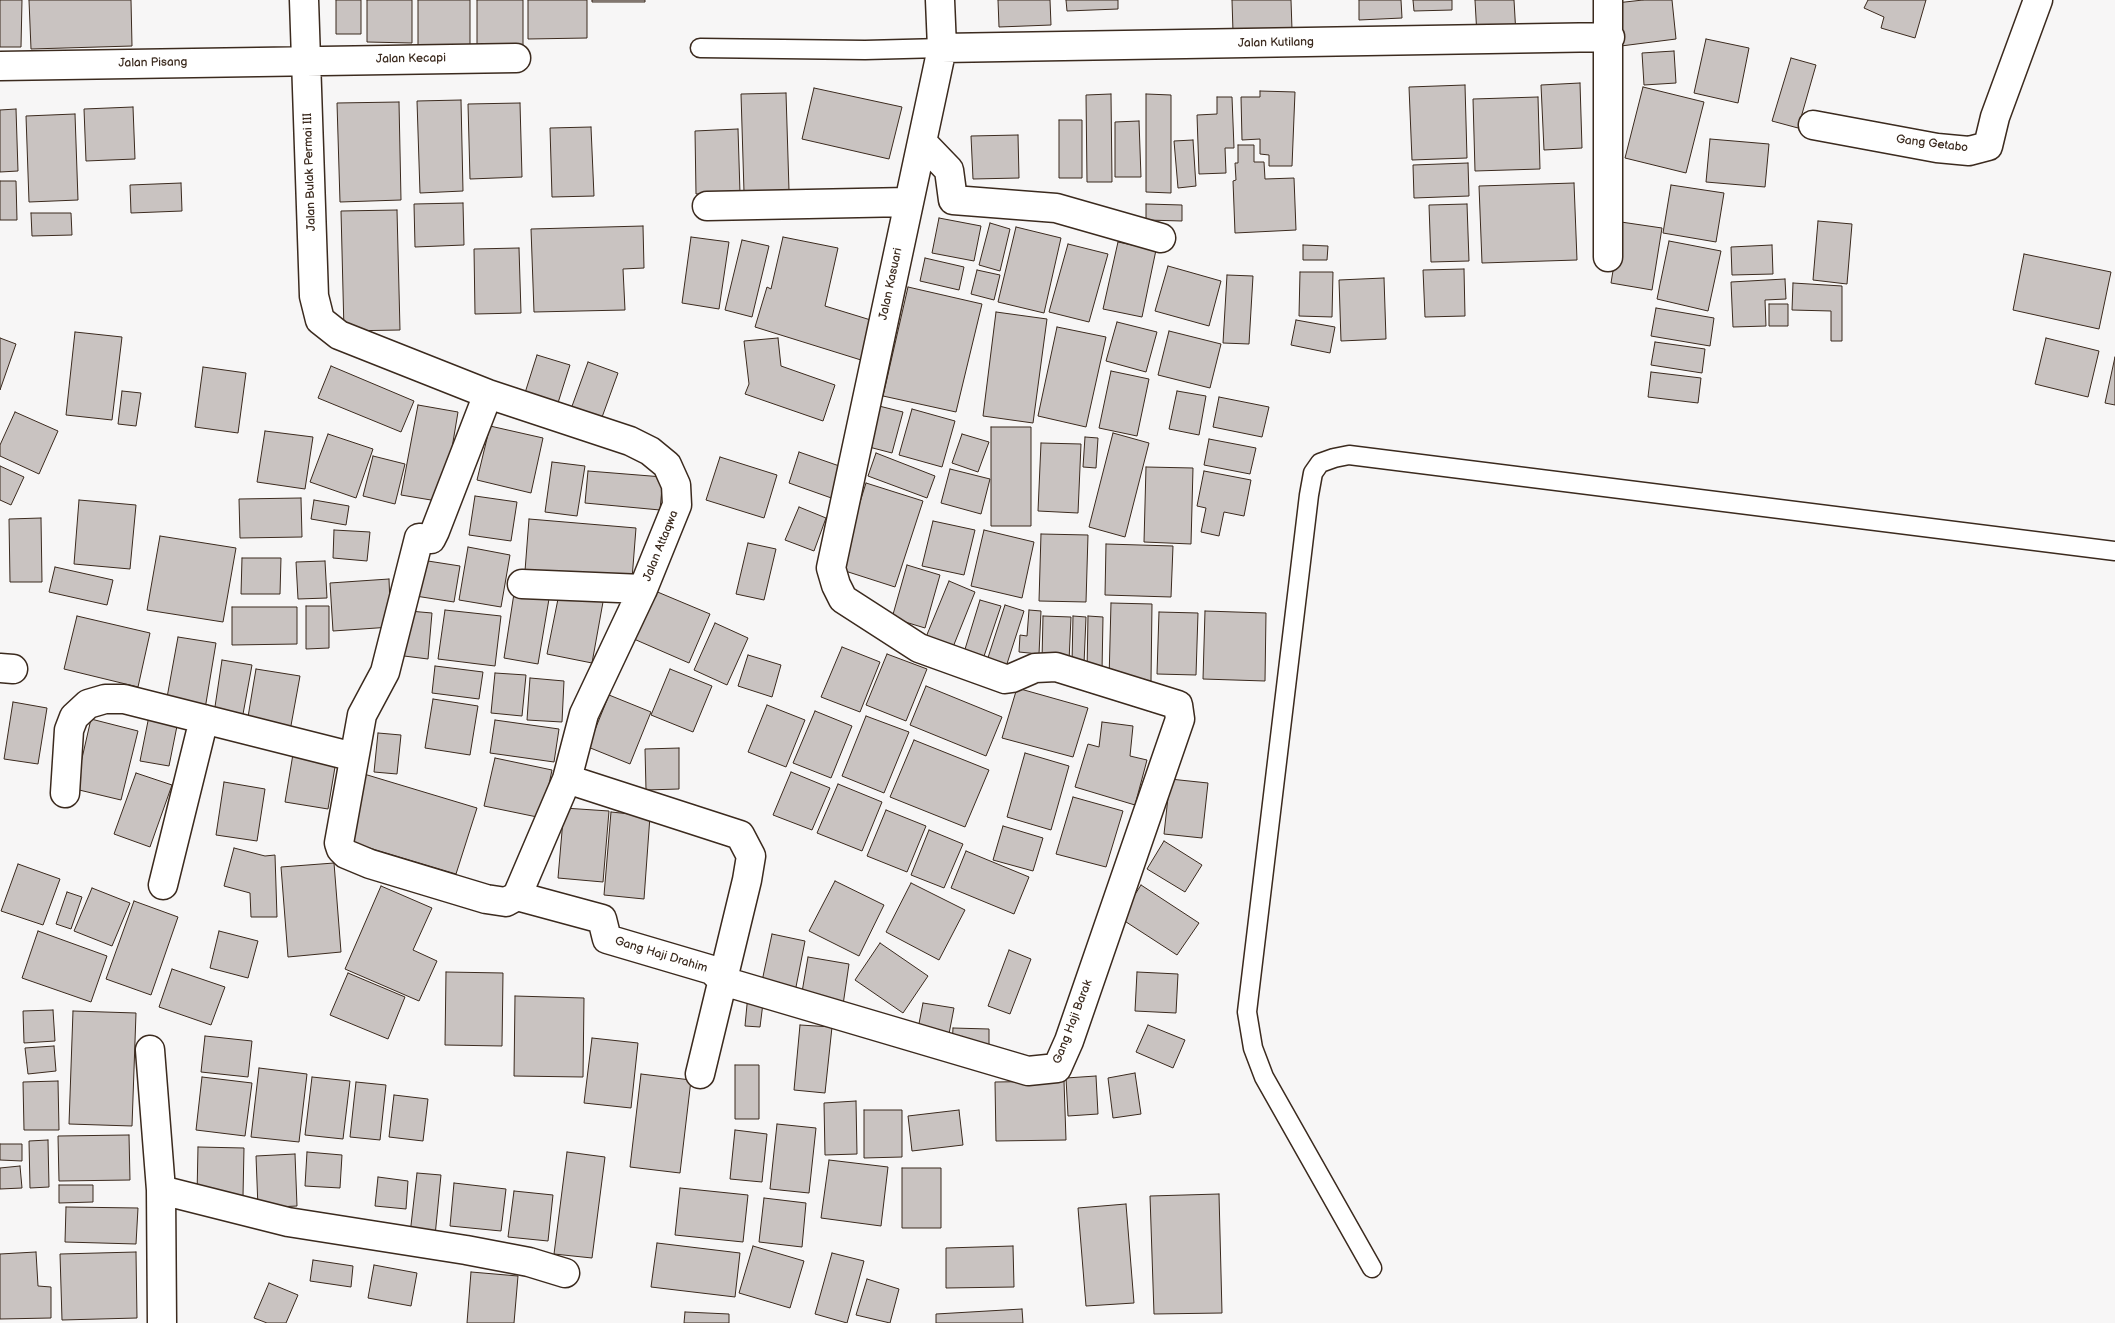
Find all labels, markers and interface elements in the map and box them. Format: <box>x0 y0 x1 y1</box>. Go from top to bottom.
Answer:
street label: Jalan Kutilang <box>1238 35 1314 51</box>
street label: Jalan Kecapi <box>376 51 446 67</box>
street label: Jalan Pisang <box>118 55 188 71</box>
street label: Jalan Bulak Permai III <box>301 113 319 231</box>
street label: Gang Getabo <box>1895 132 1969 156</box>
street label: Jalan Kasuari <box>876 247 906 321</box>
street label: Jalan Attaqwa <box>640 508 682 584</box>
street label: Gang Haji Drahim <box>613 934 709 976</box>
street label: Gang Haji Barak <box>1050 978 1096 1066</box>

